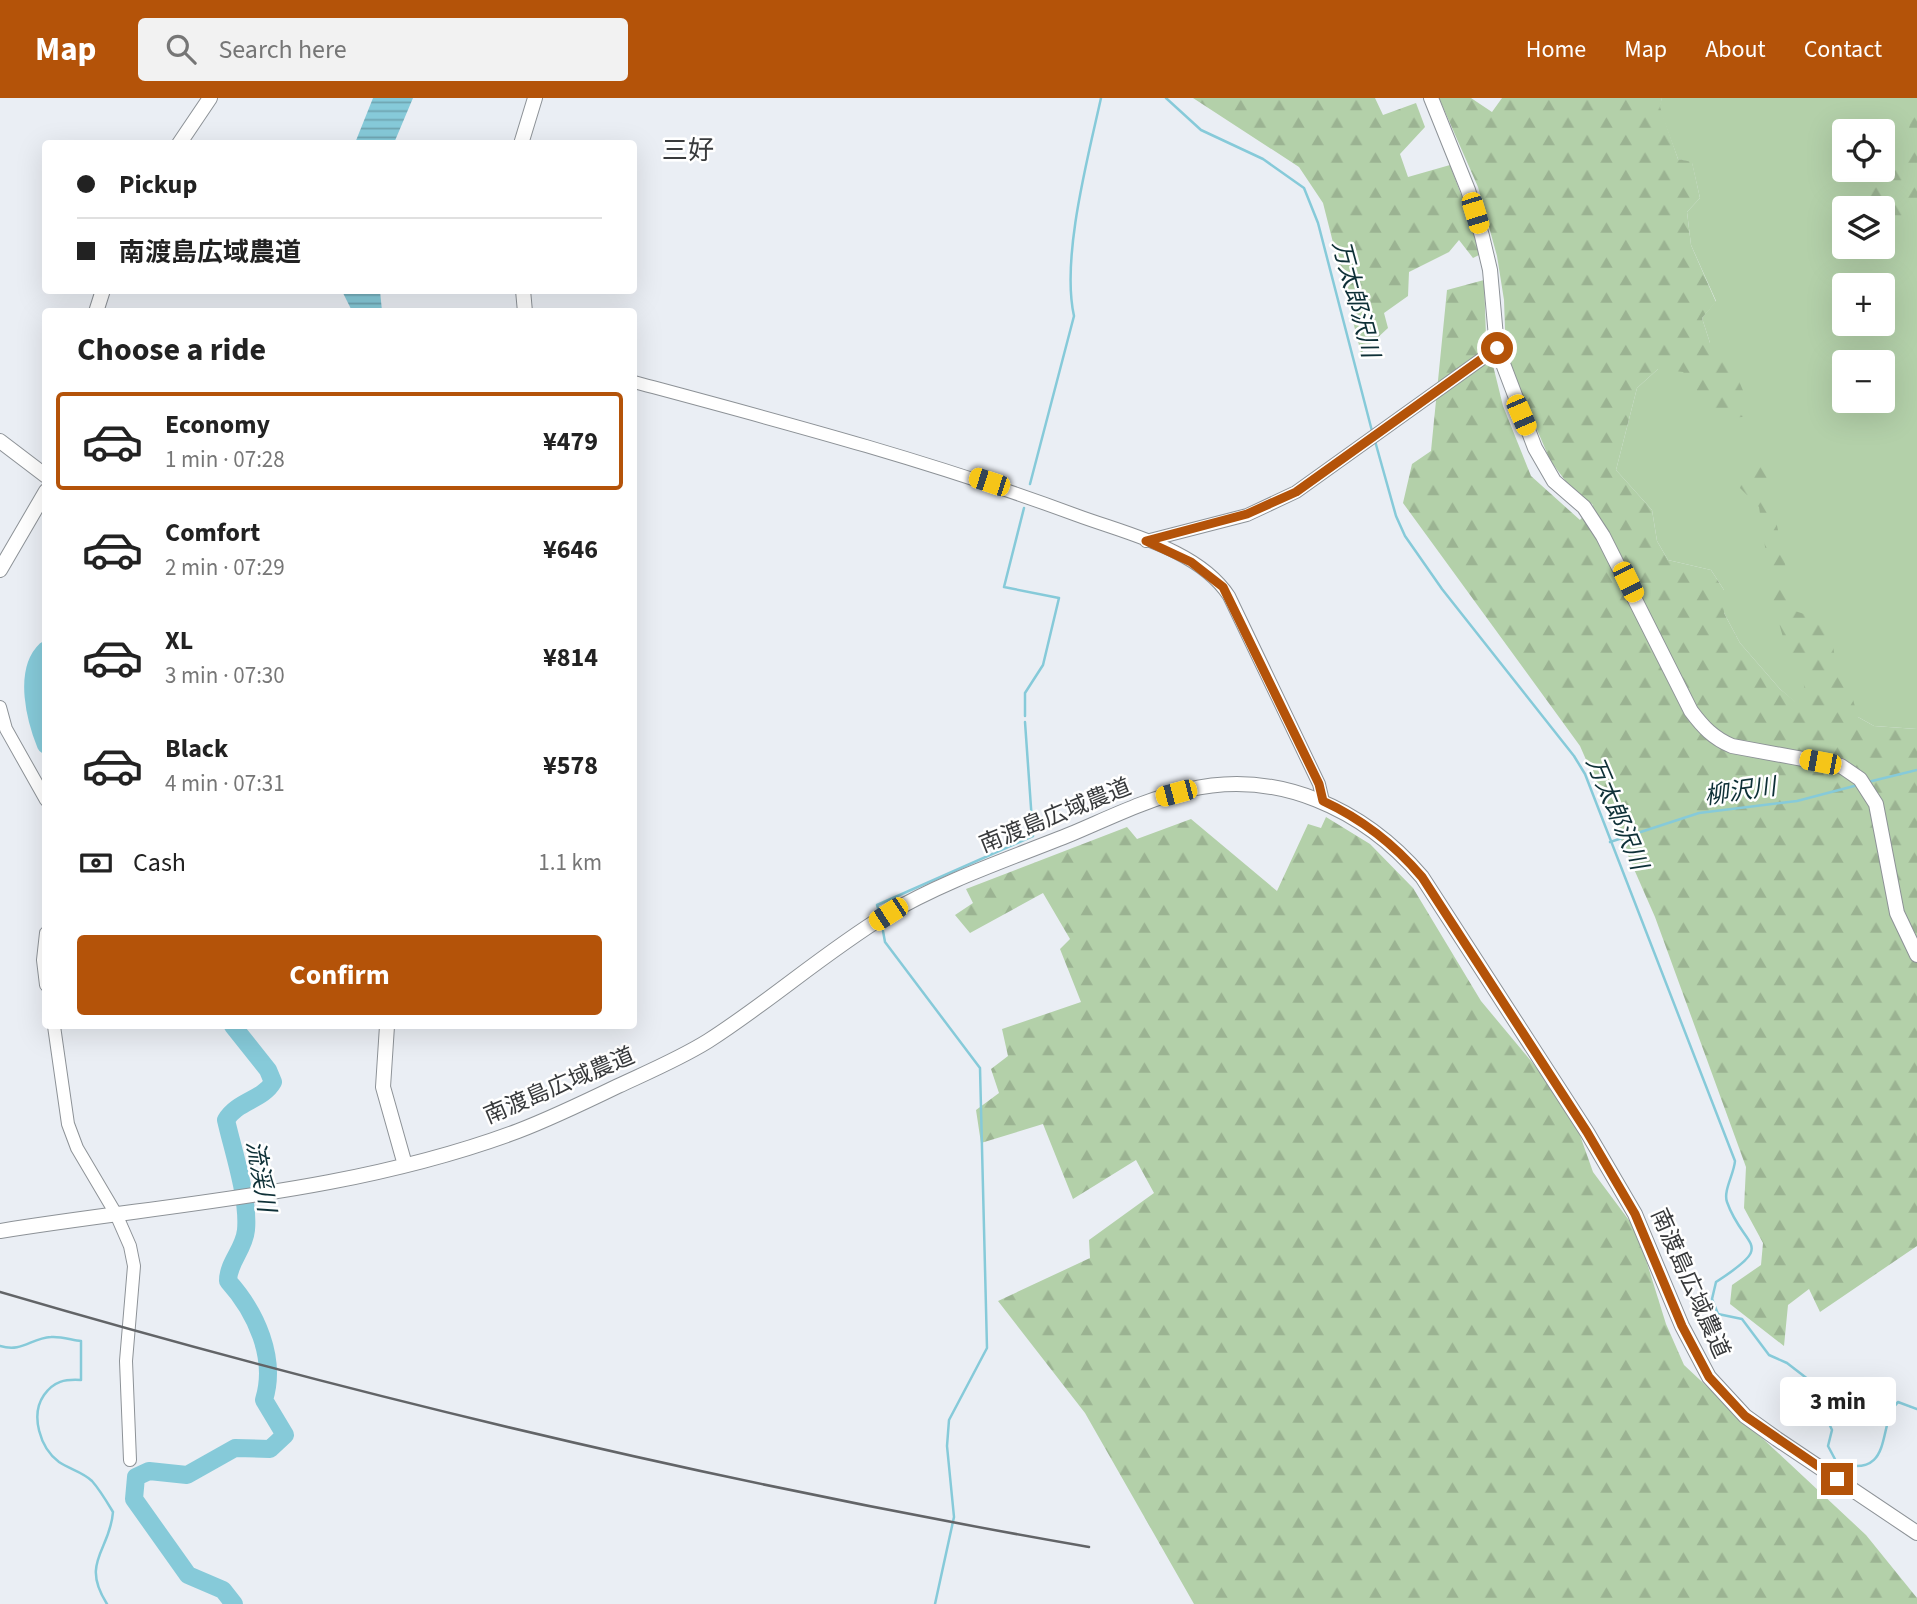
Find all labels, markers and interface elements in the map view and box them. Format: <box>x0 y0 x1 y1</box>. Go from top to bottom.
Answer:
search box <box>138 18 628 81</box>
text: Map <box>35 26 96 73</box>
icon: search <box>162 30 200 68</box>
text: Search here <box>218 31 347 68</box>
text: Home <box>1526 32 1586 67</box>
text: Map <box>1624 32 1667 67</box>
text: About <box>1705 32 1766 67</box>
text: Contact <box>1804 32 1882 67</box>
map controls <box>1832 119 1895 413</box>
button: locate <box>1832 119 1895 182</box>
district label: 三好 <box>662 132 714 169</box>
text: Pickup <box>119 166 197 203</box>
car <box>1459 190 1492 236</box>
button: layers <box>1832 196 1895 259</box>
text: 南渡島広域農道 <box>119 234 301 271</box>
water label: 万太郎沢川 <box>1323 237 1389 365</box>
button: + <box>1832 273 1895 336</box>
text: Choose a ride <box>77 327 266 373</box>
route start <box>1481 332 1513 364</box>
button: − <box>1832 350 1895 413</box>
car <box>1504 392 1539 438</box>
text: Economy <box>165 406 270 443</box>
icon: car <box>81 410 144 473</box>
text: ¥479 <box>543 423 598 460</box>
text: 1 min · 07:28 <box>165 443 285 476</box>
car <box>966 466 1013 498</box>
text: Comfort <box>165 514 260 551</box>
icon: car <box>81 518 144 581</box>
text: ¥646 <box>543 531 598 568</box>
text: 2 min · 07:29 <box>165 551 285 584</box>
car <box>1610 559 1647 605</box>
text: XL <box>165 622 193 659</box>
icon: car <box>81 626 144 689</box>
text: ¥814 <box>543 639 598 676</box>
text: 3 min · 07:30 <box>165 659 285 692</box>
text: Black <box>165 730 228 767</box>
icon: car <box>81 734 144 797</box>
text: ¥578 <box>543 747 598 784</box>
car <box>1798 748 1843 776</box>
water label: 万太郎沢川 <box>1577 751 1657 878</box>
text: 4 min · 07:31 <box>165 767 285 800</box>
water label: 柳沢川 <box>1702 769 1781 814</box>
street label: 南渡島広域農道 <box>974 770 1136 861</box>
car <box>1153 777 1200 809</box>
icon: cash <box>77 844 115 882</box>
text: Cash <box>133 844 186 881</box>
text: 1.1 km <box>538 846 602 879</box>
car <box>865 894 912 934</box>
button: Confirm <box>77 935 602 1015</box>
street label: 南渡島広域農道 <box>479 1039 640 1132</box>
water label: 流渓川 <box>237 1138 285 1218</box>
street label: 南渡島広域農道 <box>1643 1203 1738 1363</box>
callout: 3 min <box>1779 1378 1895 1426</box>
text: 3 min <box>1810 1385 1866 1418</box>
route end <box>1821 1463 1853 1495</box>

